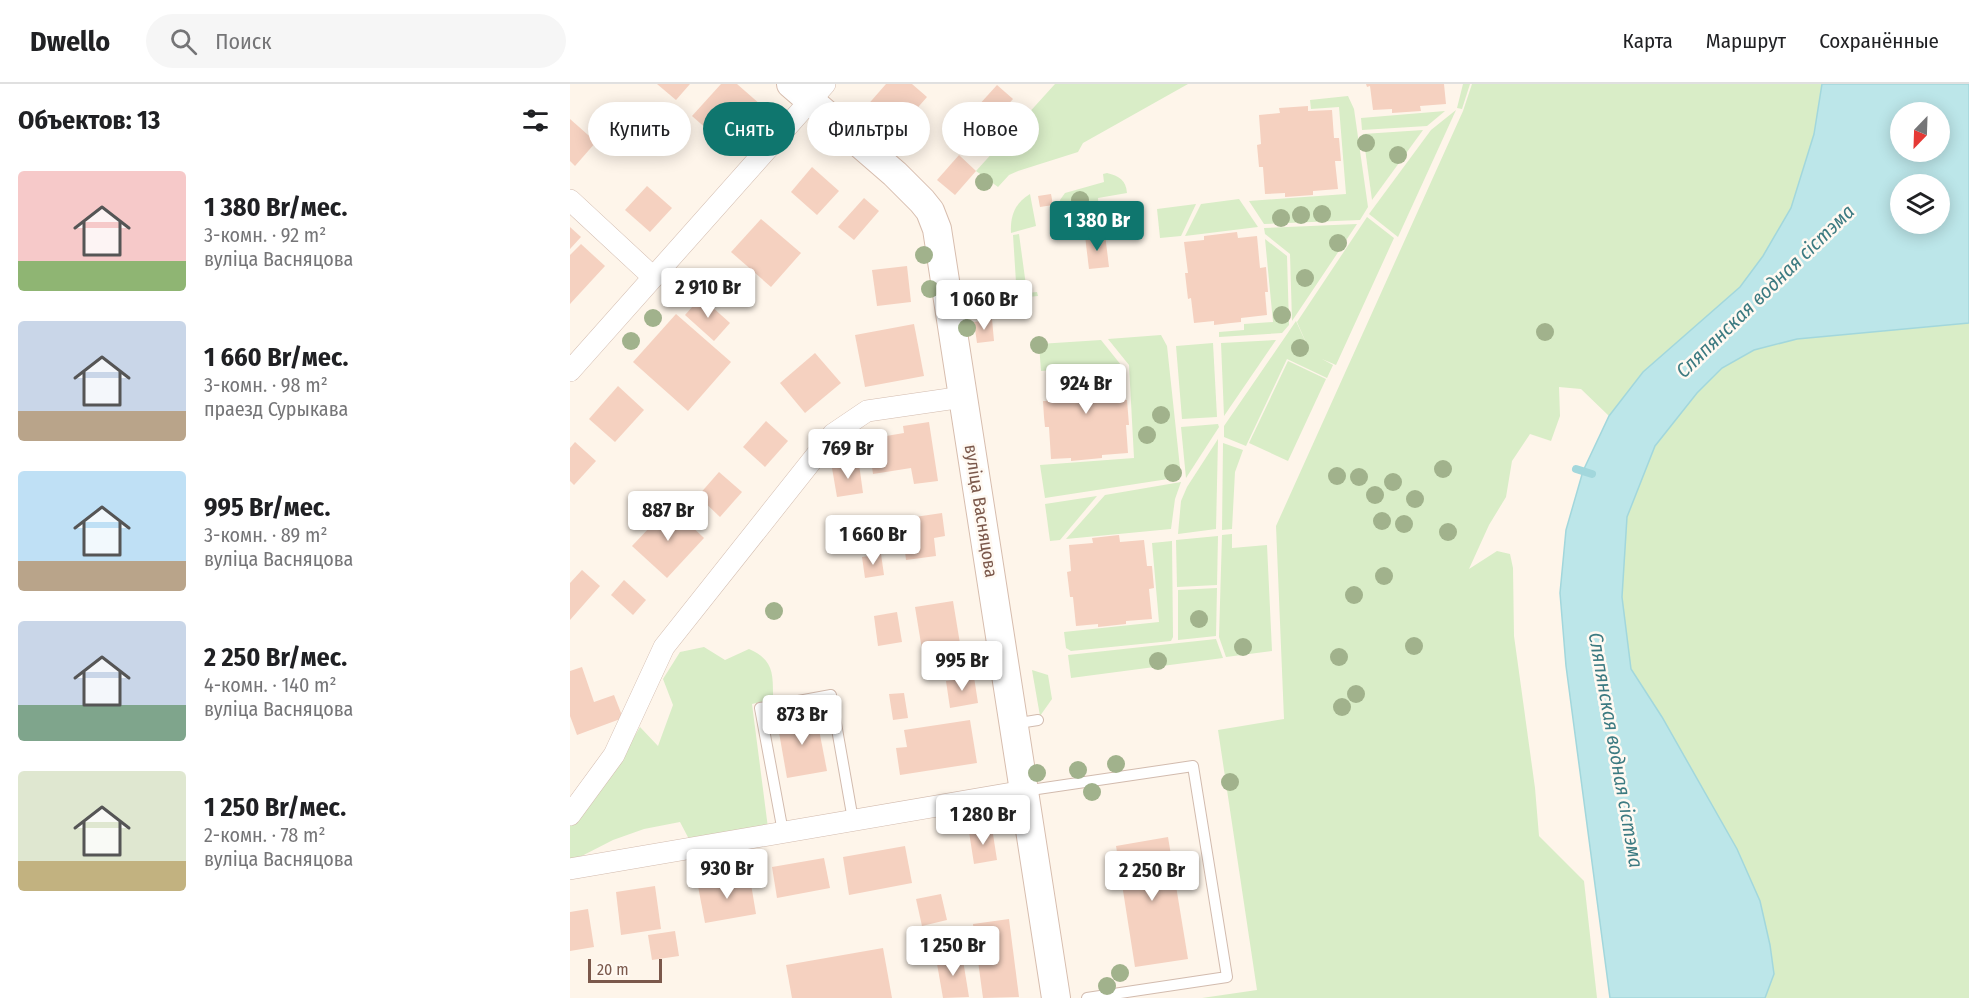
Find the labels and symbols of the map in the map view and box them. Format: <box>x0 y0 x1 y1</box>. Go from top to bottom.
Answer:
north arrow <box>1890 102 1950 162</box>
water label: Сляпянская водная сістэма <box>1671 199 1859 383</box>
pin: 1 380 Br <box>1035 201 1159 252</box>
pin: 2 910 Br <box>646 268 770 319</box>
pin: 1 060 Br <box>922 280 1046 331</box>
pin: 924 Br <box>1037 364 1135 415</box>
pin: 769 Br <box>799 429 897 480</box>
street label: вуліца Васняцова <box>960 443 1002 579</box>
pin: 887 Br <box>619 491 717 542</box>
pin: 1 660 Br <box>811 515 935 566</box>
water label: Сляпянская водная сістэма <box>1583 630 1649 870</box>
pin: 995 Br <box>913 641 1011 692</box>
pin: 873 Br <box>753 695 851 746</box>
pin: 1 280 Br <box>921 795 1045 846</box>
pin: 930 Br <box>678 849 776 900</box>
pin: 2 250 Br <box>1090 851 1214 902</box>
pin: 1 250 Br <box>891 926 1015 977</box>
scale bar <box>588 956 662 984</box>

